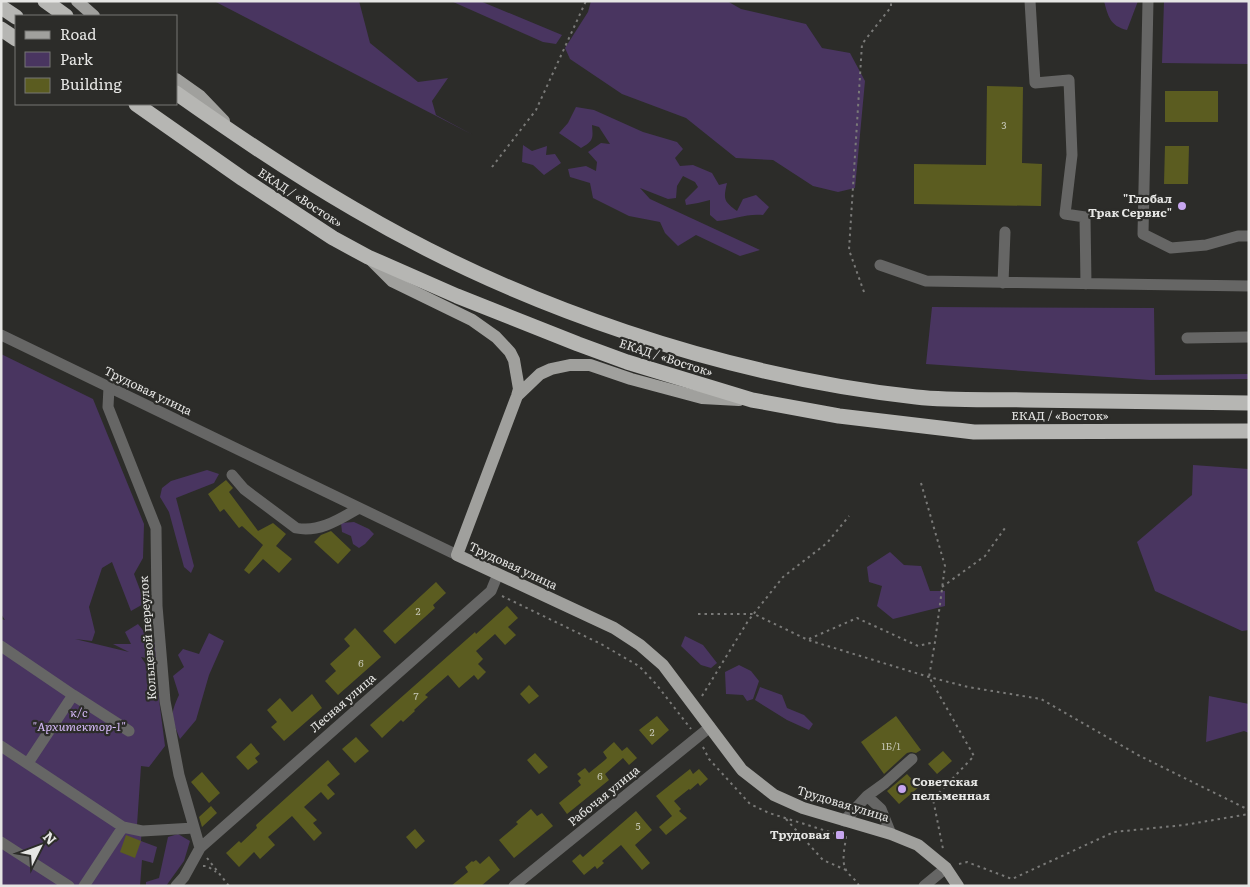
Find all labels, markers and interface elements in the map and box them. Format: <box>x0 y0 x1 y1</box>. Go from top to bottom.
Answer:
legend <box>15 15 178 105</box>
text: Road <box>60 22 96 45</box>
text: Park <box>60 47 94 70</box>
text: Building <box>60 72 122 95</box>
house number: 3 <box>1001 117 1007 132</box>
street label: ЕКАД / «Восток» <box>255 163 346 231</box>
place label: "Глобал Трак Сервис" <box>1088 189 1172 221</box>
marker: "Глобал Трак Сервис" <box>1176 200 1188 212</box>
street label: ЕКАД / «Восток» <box>617 333 716 381</box>
street label: Трудовая улица <box>101 361 196 419</box>
street label: ЕКАД / «Восток» <box>1011 406 1109 424</box>
street label: Трудовая улица <box>466 537 561 594</box>
street label: Кольцевой переулок <box>134 575 160 701</box>
house number: 2 <box>415 603 421 618</box>
house number: 6 <box>358 655 364 670</box>
street label: Лесная улица <box>305 668 380 736</box>
house number: 7 <box>413 688 419 703</box>
park label: к/с "Архитектор-1" <box>32 703 126 735</box>
house number: 2 <box>649 724 655 739</box>
house number: 1Б/1 <box>881 738 901 753</box>
street label: Рабочая улица <box>564 760 644 830</box>
house number: 6 <box>597 768 603 783</box>
place label: Советская пельменная <box>912 772 990 804</box>
street label: Трудовая улица <box>795 780 892 826</box>
marker: Советская пельменная <box>896 783 908 795</box>
house number: 5 <box>635 818 641 833</box>
north arrow <box>15 822 65 872</box>
place label: Трудовая <box>770 825 830 843</box>
text: N <box>39 827 62 849</box>
marker: Трудовая <box>834 829 846 841</box>

